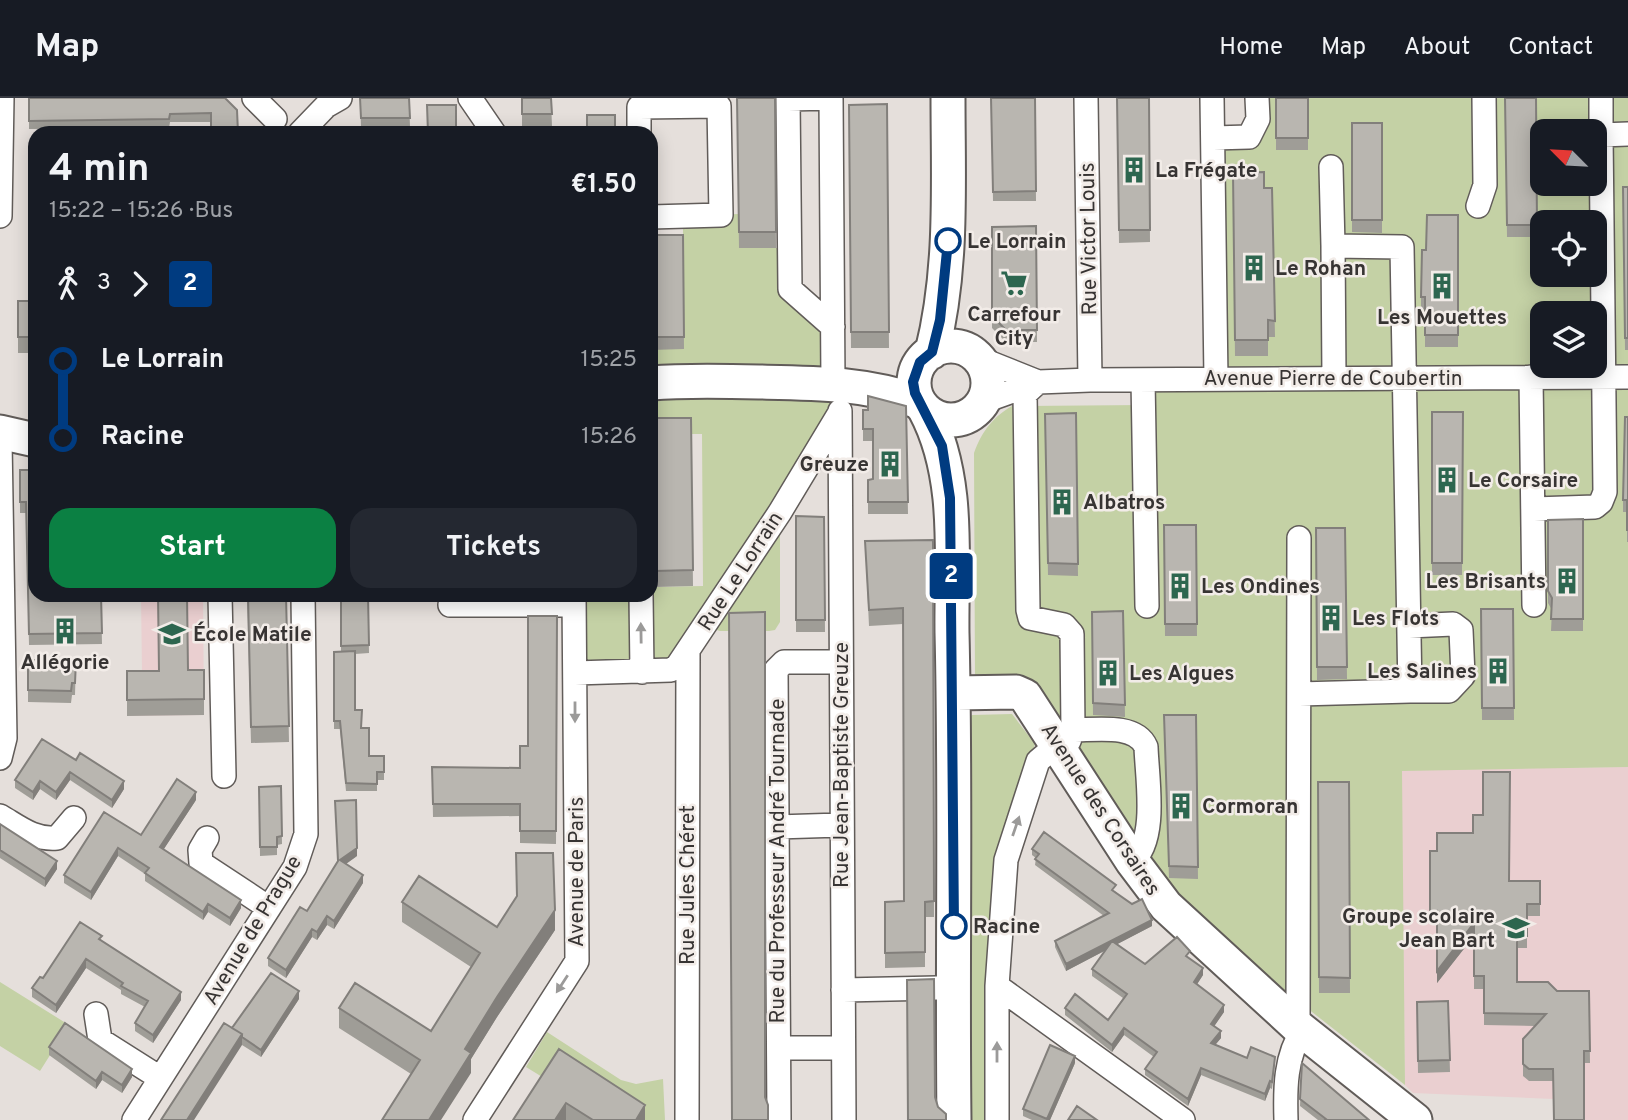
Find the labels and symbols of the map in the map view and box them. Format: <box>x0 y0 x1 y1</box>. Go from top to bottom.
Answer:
north arrow <box>1530 119 1606 196</box>
building icon: La Frégate <box>1119 155 1149 185</box>
place label: La Frégate <box>1155 158 1258 185</box>
street label: Rue Victor Louis <box>1075 162 1104 316</box>
marker: Le Lorrain <box>935 228 961 254</box>
place label: Le Lorrain <box>967 229 1066 256</box>
building icon: Le Rohan <box>1239 253 1269 283</box>
place label: Le Rohan <box>1275 256 1366 283</box>
supermarket icon: Carrefour City <box>999 268 1029 298</box>
building icon: Les Mouettes <box>1427 271 1457 301</box>
place label: Carrefour City <box>967 302 1061 353</box>
place label: Les Mouettes <box>1377 305 1507 332</box>
street label: Avenue Pierre de Coubertin <box>1203 366 1463 393</box>
building icon: Greuze <box>875 449 905 479</box>
place label: Greuze <box>799 452 869 479</box>
building icon: Le Corsaire <box>1432 465 1462 495</box>
place label: Le Corsaire <box>1468 468 1578 495</box>
building icon: Albatros <box>1047 487 1077 517</box>
place label: Albatros <box>1083 490 1165 517</box>
street label: Rue Le Lorrain <box>693 507 790 637</box>
line badge: 2 <box>928 553 974 599</box>
building icon: Les Brisants <box>1552 566 1582 596</box>
place label: Les Brisants <box>1425 569 1546 596</box>
building icon: Les Ondines <box>1165 571 1195 601</box>
place label: Les Ondines <box>1201 574 1320 601</box>
building icon: Les Flots <box>1316 603 1346 633</box>
place label: Les Flots <box>1352 606 1439 633</box>
building icon: Allégorie <box>50 616 80 646</box>
school or university icon: École Matile <box>157 619 187 649</box>
place label: École Matile <box>193 621 312 649</box>
one-way arrow <box>636 622 647 644</box>
street label: Rue Jean-Baptiste Greuze <box>829 642 856 888</box>
place label: Allégorie <box>21 650 109 677</box>
building icon: Les Salines <box>1483 656 1513 686</box>
building icon: Les Algues <box>1093 658 1123 688</box>
place label: Les Salines <box>1367 659 1477 686</box>
place label: Les Algues <box>1129 661 1235 688</box>
street label: Rue du Professeur André Tournade <box>765 699 792 1023</box>
one-way arrow <box>569 701 581 723</box>
street label: Avenue des Corsaires <box>1034 718 1166 901</box>
building icon: Cormoran <box>1166 791 1196 821</box>
place label: Cormoran <box>1202 794 1298 821</box>
street label: Avenue de Paris <box>564 797 591 947</box>
street label: Rue Jules Chéret <box>675 805 702 965</box>
one-way arrow <box>1011 815 1022 836</box>
street label: Avenue de Prague <box>198 851 309 1011</box>
place label: Groupe scolaire Jean Bart <box>1342 904 1495 955</box>
marker: Racine <box>941 913 967 939</box>
school or university icon: Groupe scolaire Jean Bart <box>1501 913 1531 943</box>
place label: Racine <box>973 914 1040 941</box>
one-way arrow <box>555 975 568 994</box>
one-way arrow <box>991 1041 1003 1063</box>

